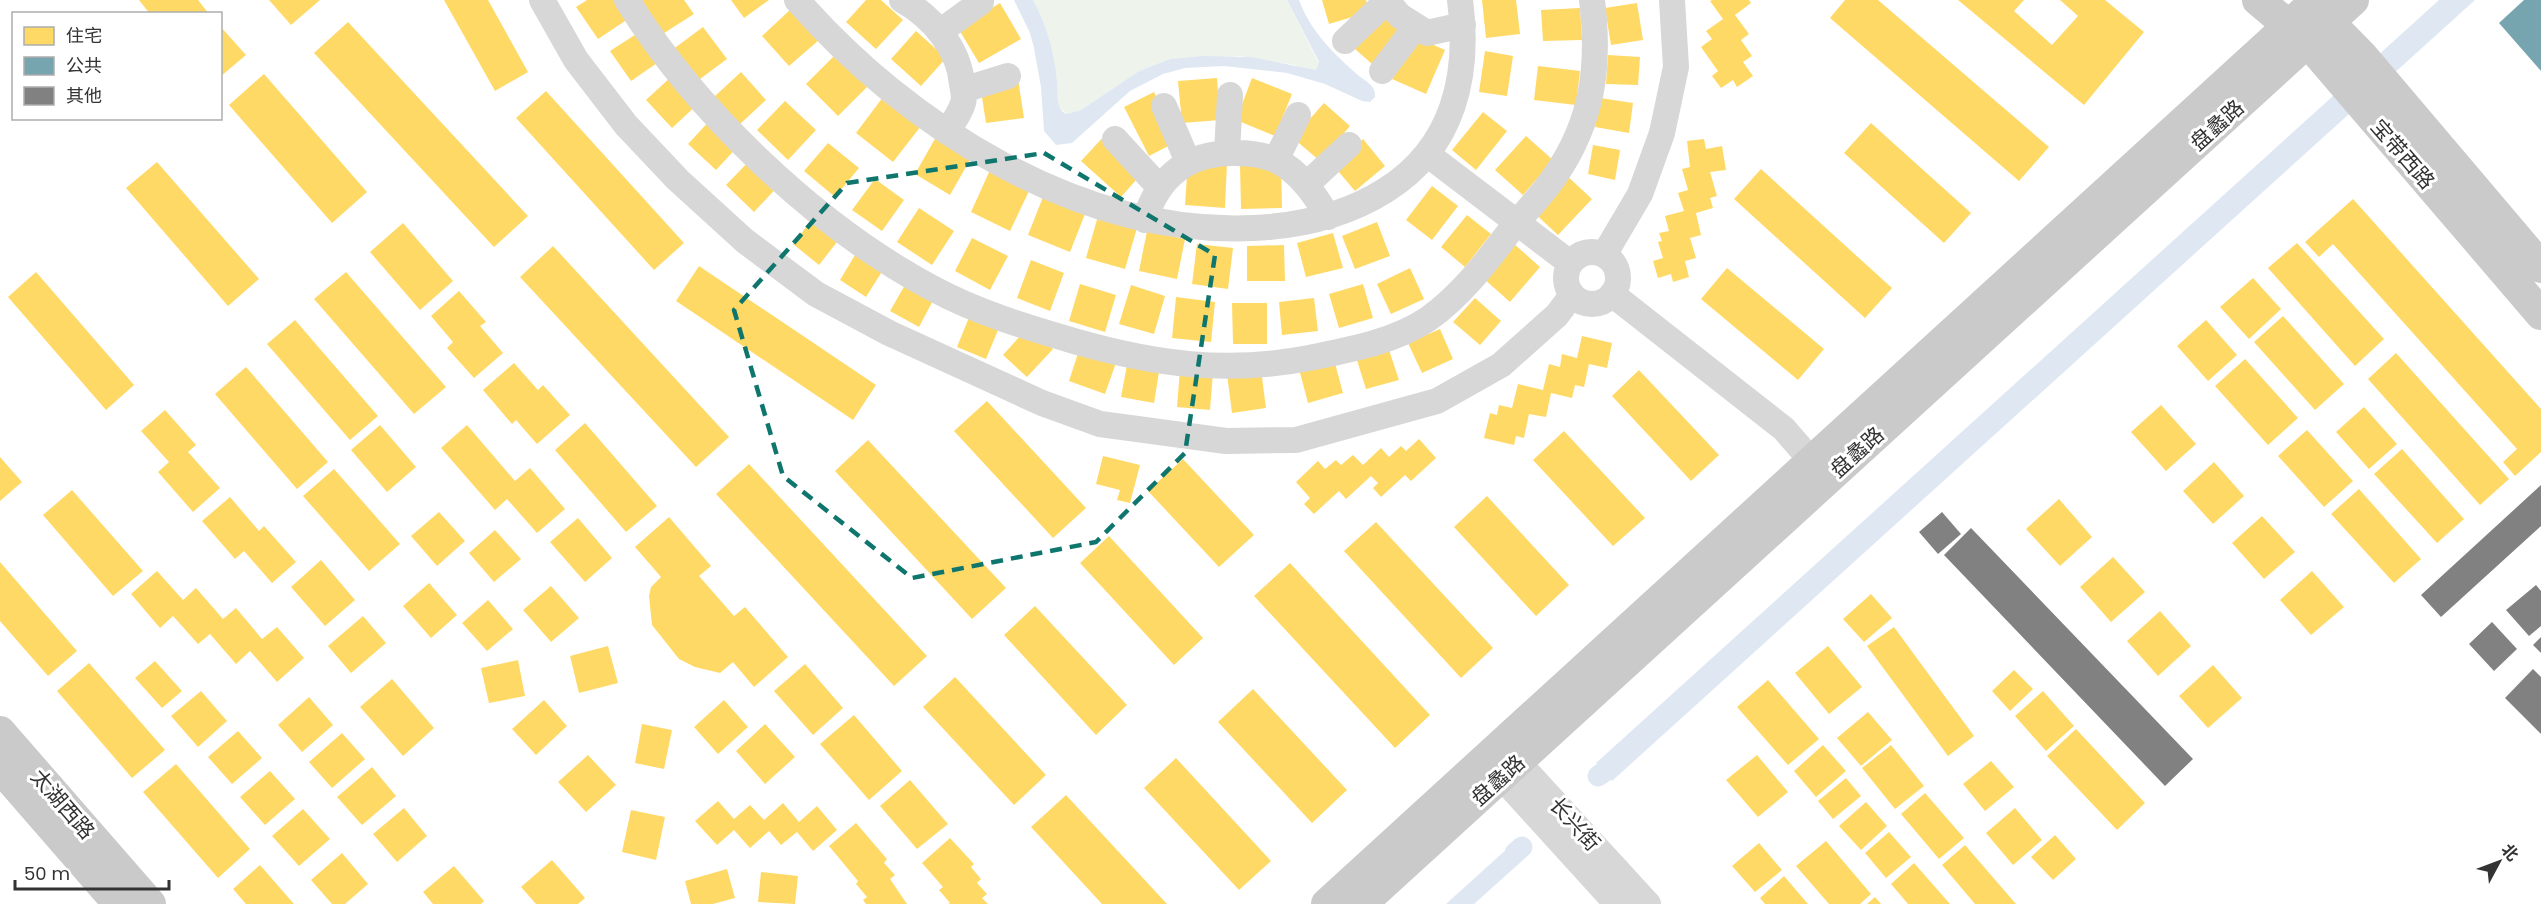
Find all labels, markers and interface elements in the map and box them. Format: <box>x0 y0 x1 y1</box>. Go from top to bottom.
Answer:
legend <box>12 12 222 120</box>
text: 住宅 <box>66 23 102 48</box>
text: 公共 <box>66 53 102 78</box>
text: 其他 <box>66 83 102 108</box>
street label: 盘蠡路 <box>2184 93 2250 157</box>
street label: 宝带西路 <box>2365 113 2441 195</box>
street label: 盘蠡路 <box>1824 420 1890 484</box>
street label: 盘蠡路 <box>1465 748 1531 812</box>
street label: 太湖西路 <box>25 763 101 845</box>
street label: 长兴街 <box>1543 791 1607 857</box>
north arrow <box>2469 832 2529 892</box>
text: 北 <box>2496 839 2524 866</box>
scale bar <box>15 853 170 891</box>
text: 50 m <box>24 861 70 886</box>

